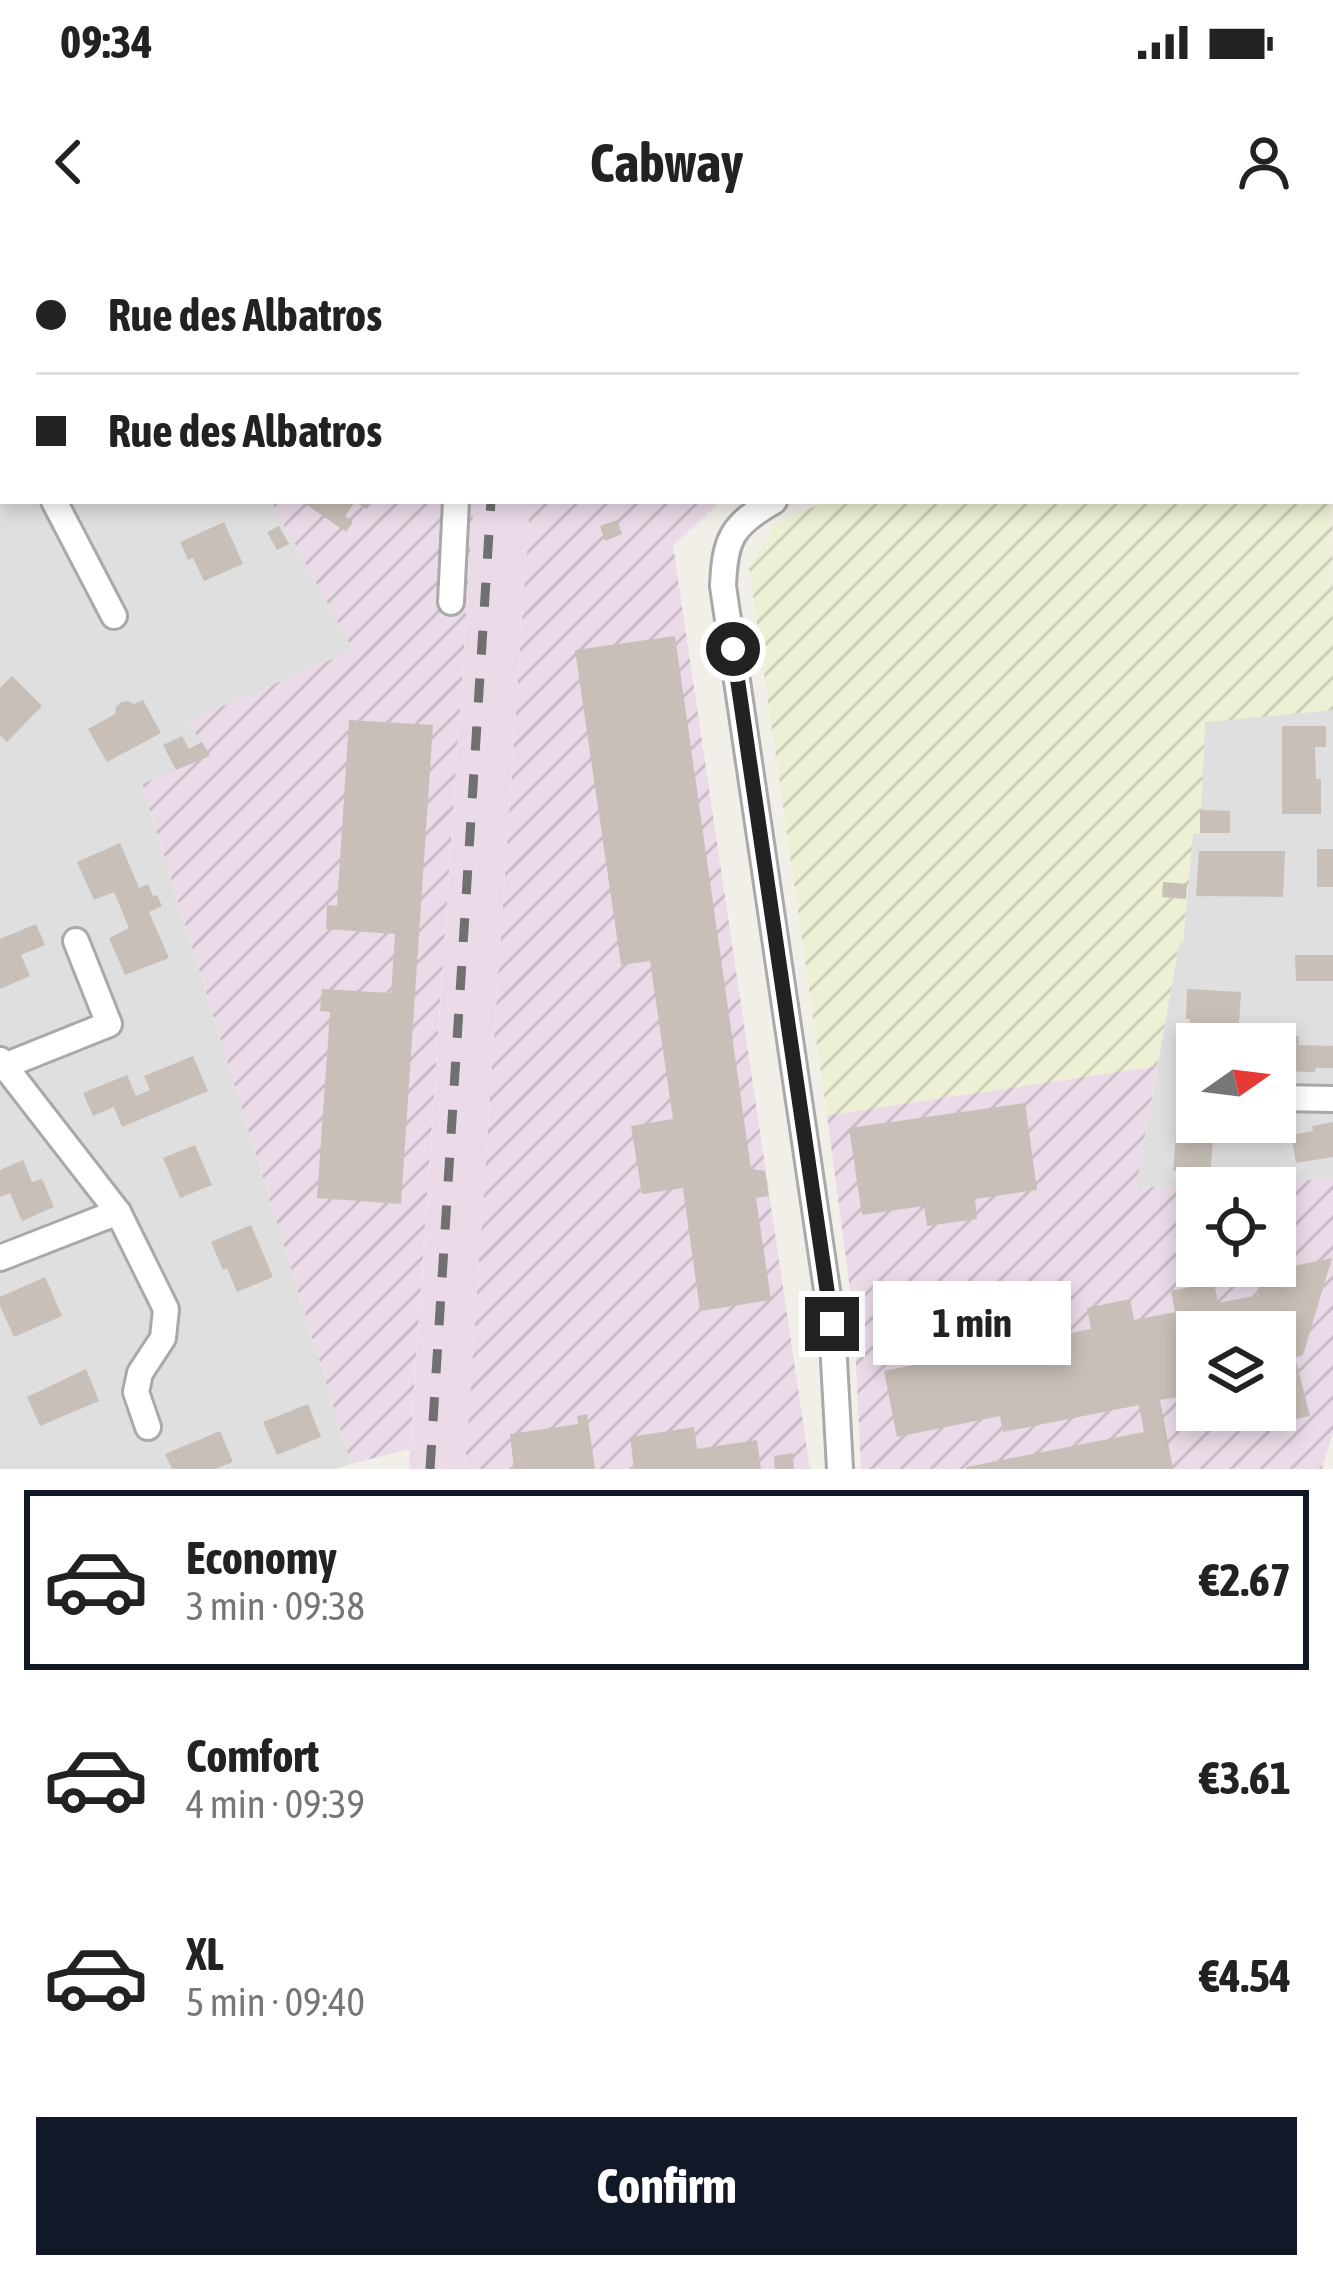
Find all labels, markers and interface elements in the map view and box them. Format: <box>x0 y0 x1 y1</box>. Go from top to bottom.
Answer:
text: 09:34 <box>60 16 153 68</box>
icon: back <box>36 129 102 195</box>
icon: person <box>1231 129 1297 195</box>
text: Cabway <box>590 132 743 193</box>
text: Rue des Albatros <box>108 289 382 341</box>
text: Rue des Albatros <box>108 405 382 457</box>
route start <box>706 622 760 676</box>
north arrow <box>1176 1023 1296 1143</box>
map controls <box>1176 1023 1296 1431</box>
button: locate <box>1176 1167 1296 1287</box>
callout: 1 min <box>874 1282 1072 1366</box>
route end <box>805 1297 859 1351</box>
text: 1 min <box>932 1301 1012 1345</box>
button: layers <box>1176 1311 1296 1431</box>
icon: car <box>42 1526 150 1634</box>
text: Economy <box>186 1532 337 1584</box>
text: €2.67 <box>1199 1554 1291 1606</box>
text: 3 min · 09:38 <box>186 1584 365 1628</box>
icon: car <box>42 1724 150 1832</box>
text: Comfort <box>186 1730 319 1782</box>
text: €3.61 <box>1199 1752 1291 1804</box>
text: 4 min · 09:39 <box>186 1782 365 1826</box>
icon: car <box>42 1922 150 2030</box>
text: XL <box>186 1928 224 1980</box>
text: €4.54 <box>1199 1950 1291 2002</box>
text: 5 min · 09:40 <box>186 1980 365 2024</box>
button: Confirm <box>36 2117 1297 2255</box>

